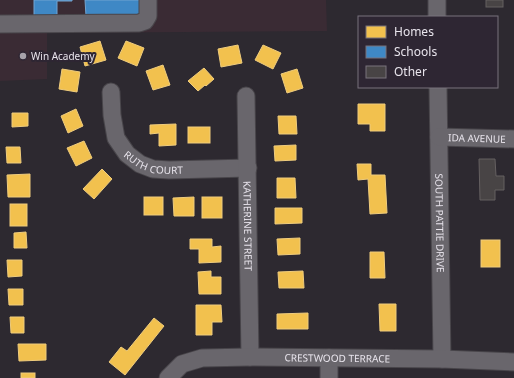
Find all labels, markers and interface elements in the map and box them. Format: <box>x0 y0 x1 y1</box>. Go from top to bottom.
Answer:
legend <box>358 16 498 88</box>
text: Homes <box>394 23 434 40</box>
text: Schools <box>394 43 437 60</box>
place label: Win Academy <box>31 49 96 63</box>
marker: Win Academy <box>18 51 28 61</box>
text: Other <box>394 63 427 80</box>
street label: IDA AVENUE <box>448 130 506 146</box>
street label: RUTH COURT <box>121 147 184 177</box>
street label: SOUTH PATTIE DRIVE <box>432 173 448 273</box>
street label: KATHERINE STREET <box>240 181 256 271</box>
street label: CRESTWOOD TERRACE <box>284 350 390 365</box>

